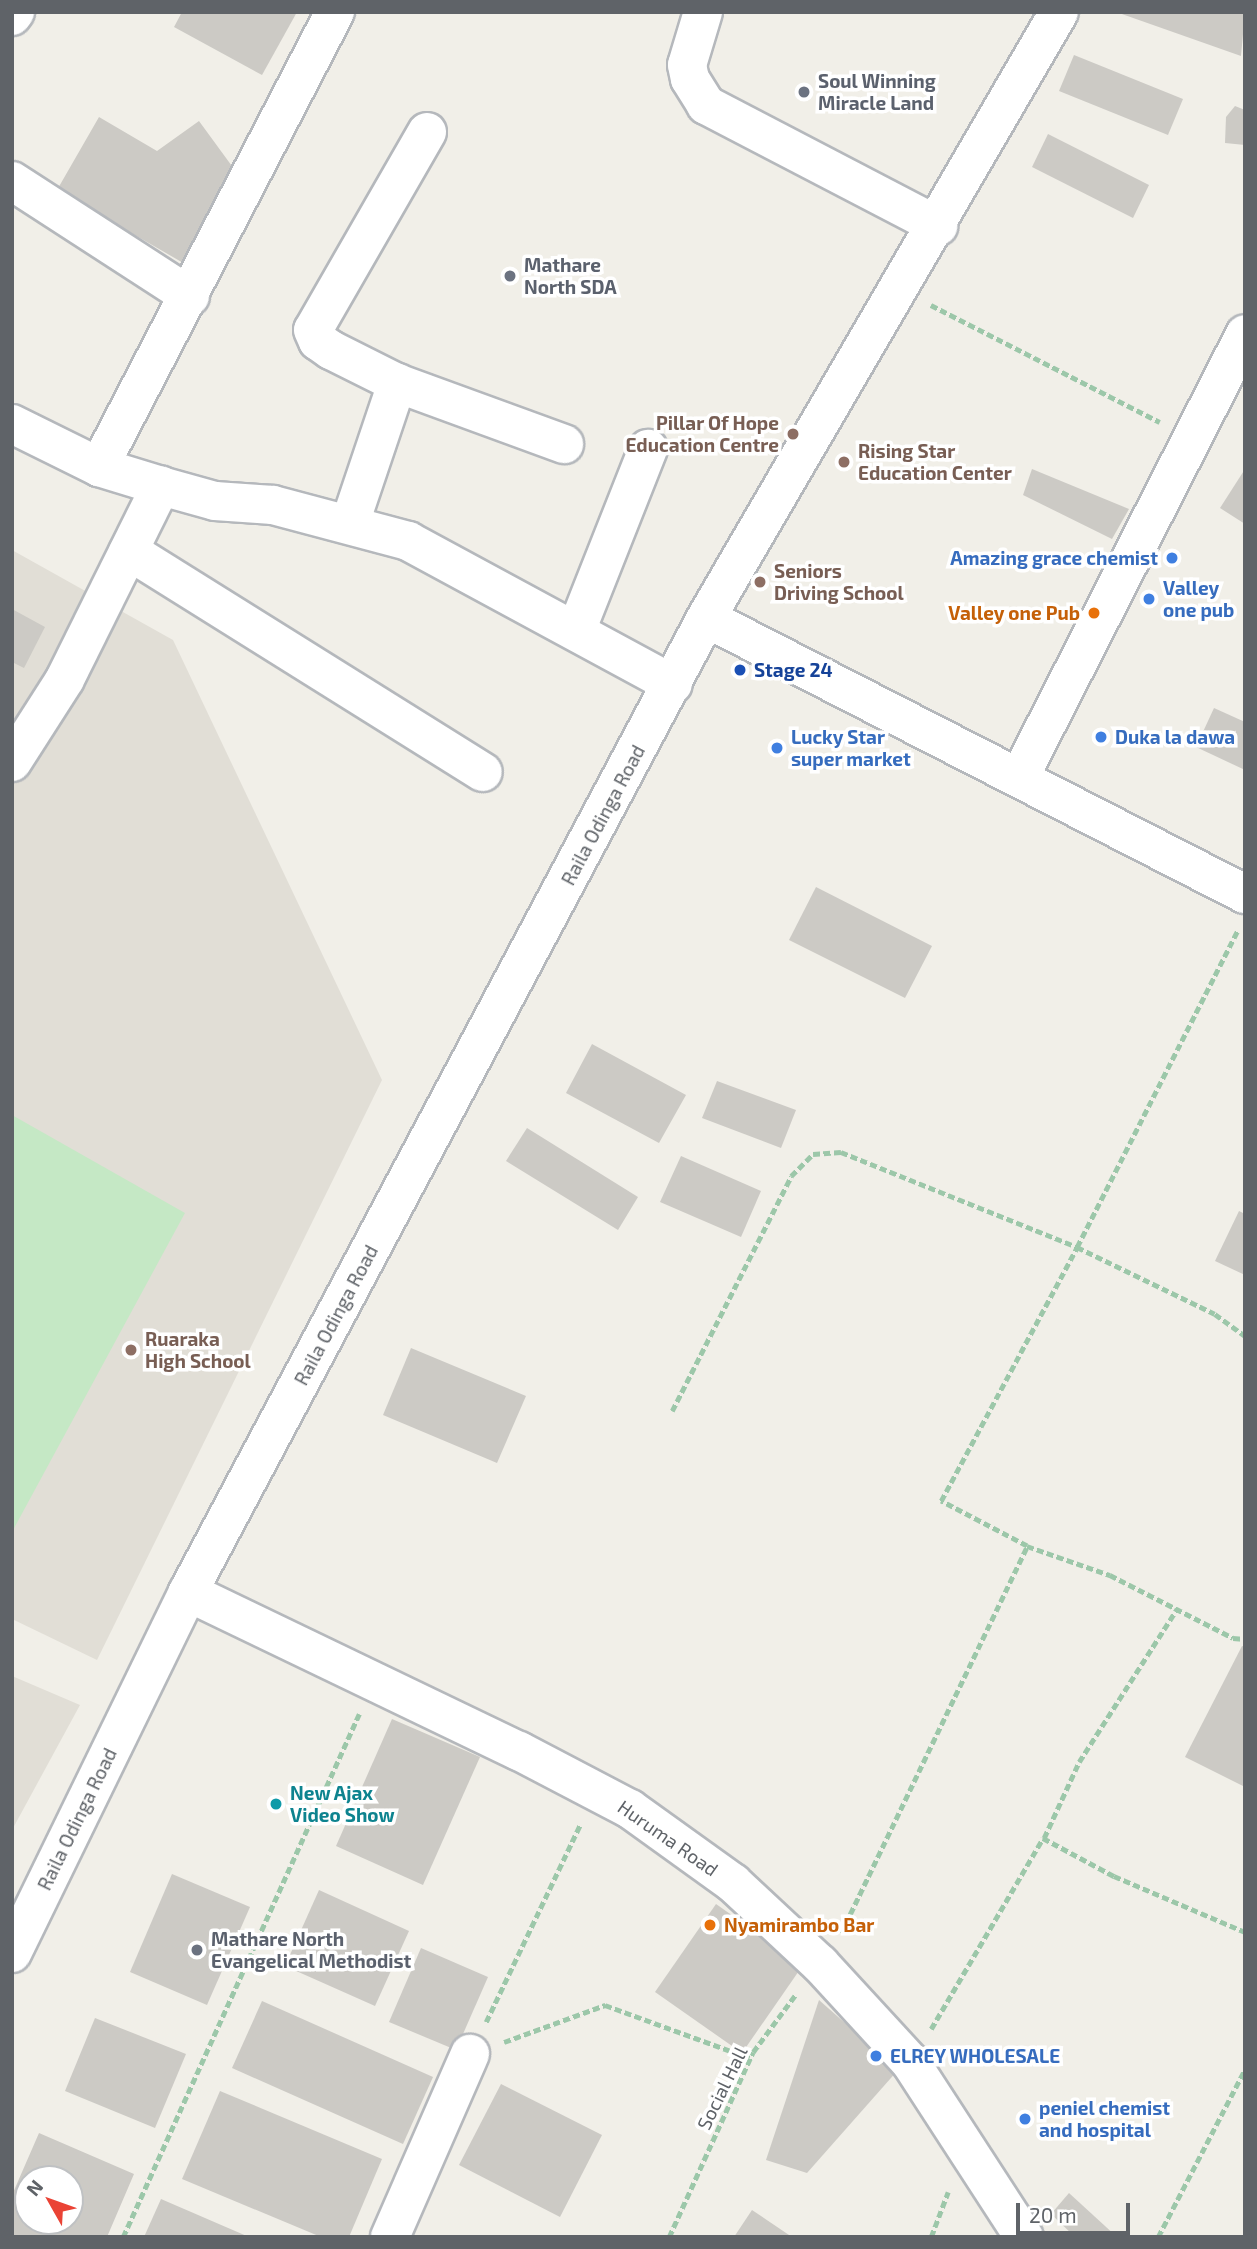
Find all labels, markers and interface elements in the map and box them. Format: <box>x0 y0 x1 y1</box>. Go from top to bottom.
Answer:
place label: Soul Winning Miracle Land <box>818 70 936 114</box>
marker: Soul Winning Miracle Land <box>796 84 812 100</box>
place label: Mathare North SDA <box>524 254 617 298</box>
marker: Mathare North SDA <box>502 268 518 284</box>
place label: Pillar Of Hope Education Centre <box>625 412 779 456</box>
marker: Pillar Of Hope Education Centre <box>785 426 801 442</box>
place label: Rising Star Education Center <box>858 440 1012 484</box>
marker: Rising Star Education Center <box>836 454 852 470</box>
place label: Amazing grace chemist <box>950 547 1158 569</box>
marker: Amazing grace chemist <box>1164 550 1180 566</box>
place label: Seniors Driving School <box>774 560 904 604</box>
marker: Seniors Driving School <box>752 574 768 590</box>
place label: Valley one pub <box>1163 577 1234 621</box>
marker: Valley one pub <box>1141 591 1157 607</box>
place label: Valley one Pub <box>948 602 1080 624</box>
marker: Valley one Pub <box>1086 605 1102 621</box>
place label: Stage 24 <box>754 659 833 681</box>
marker: Stage 24 <box>732 662 748 678</box>
place label: Lucky Star super market <box>791 726 911 770</box>
place label: Duka la dawa <box>1115 726 1235 748</box>
marker: Duka la dawa <box>1093 729 1109 745</box>
marker: Lucky Star super market <box>769 740 785 756</box>
street label: Raila Odinga Road <box>556 741 650 889</box>
street label: Raila Odinga Road <box>289 1241 383 1389</box>
place label: Ruaraka High School <box>145 1328 251 1372</box>
marker: Ruaraka High School <box>123 1342 139 1358</box>
street label: Raila Odinga Road <box>33 1744 121 1894</box>
place label: New Ajax Video Show <box>290 1782 395 1826</box>
street label: Huruma Road <box>614 1795 722 1881</box>
marker: New Ajax Video Show <box>268 1796 284 1812</box>
place label: Nyamirambo Bar <box>724 1914 874 1936</box>
marker: Nyamirambo Bar <box>702 1917 718 1933</box>
place label: Mathare North Evangelical Methodist <box>211 1928 412 1972</box>
marker: Mathare North Evangelical Methodist <box>189 1942 205 1958</box>
street label: Social Hall <box>692 2042 752 2134</box>
place label: ELREY WHOLESALE <box>890 2045 1061 2067</box>
marker: ELREY WHOLESALE <box>868 2048 884 2064</box>
place label: peniel chemist and hospital <box>1039 2097 1170 2141</box>
marker: peniel chemist and hospital <box>1017 2111 1033 2127</box>
north arrow <box>14 2165 84 2235</box>
text: N <box>21 2175 47 2200</box>
scale bar <box>1019 2190 1133 2234</box>
text: 20 m <box>1029 2202 1077 2227</box>

